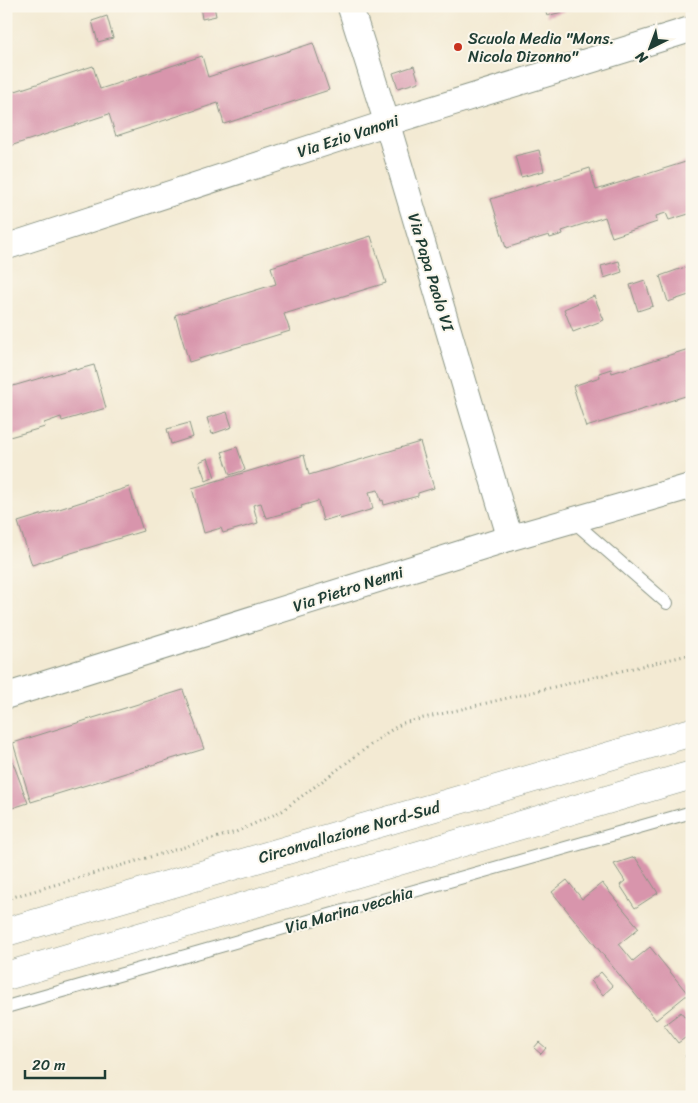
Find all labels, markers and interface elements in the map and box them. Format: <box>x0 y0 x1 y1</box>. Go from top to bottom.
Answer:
north arrow <box>626 22 676 72</box>
place label: Scuola Media "Mons. Nicola Dizonno" <box>468 24 614 71</box>
marker: Scuola Media "Mons. Nicola Dizonno" <box>452 41 464 53</box>
text: N <box>629 45 654 70</box>
street label: Via Ezio Vanoni <box>293 106 403 166</box>
street label: Via Papa Paolo VI <box>399 209 463 336</box>
street label: Via Pietro Nenni <box>289 557 407 620</box>
street label: Circonvallazione Nord-Sud <box>255 792 445 872</box>
street label: Via Marina vecchia <box>282 878 417 942</box>
scale bar <box>25 1048 105 1080</box>
text: 20 m <box>32 1052 66 1078</box>

